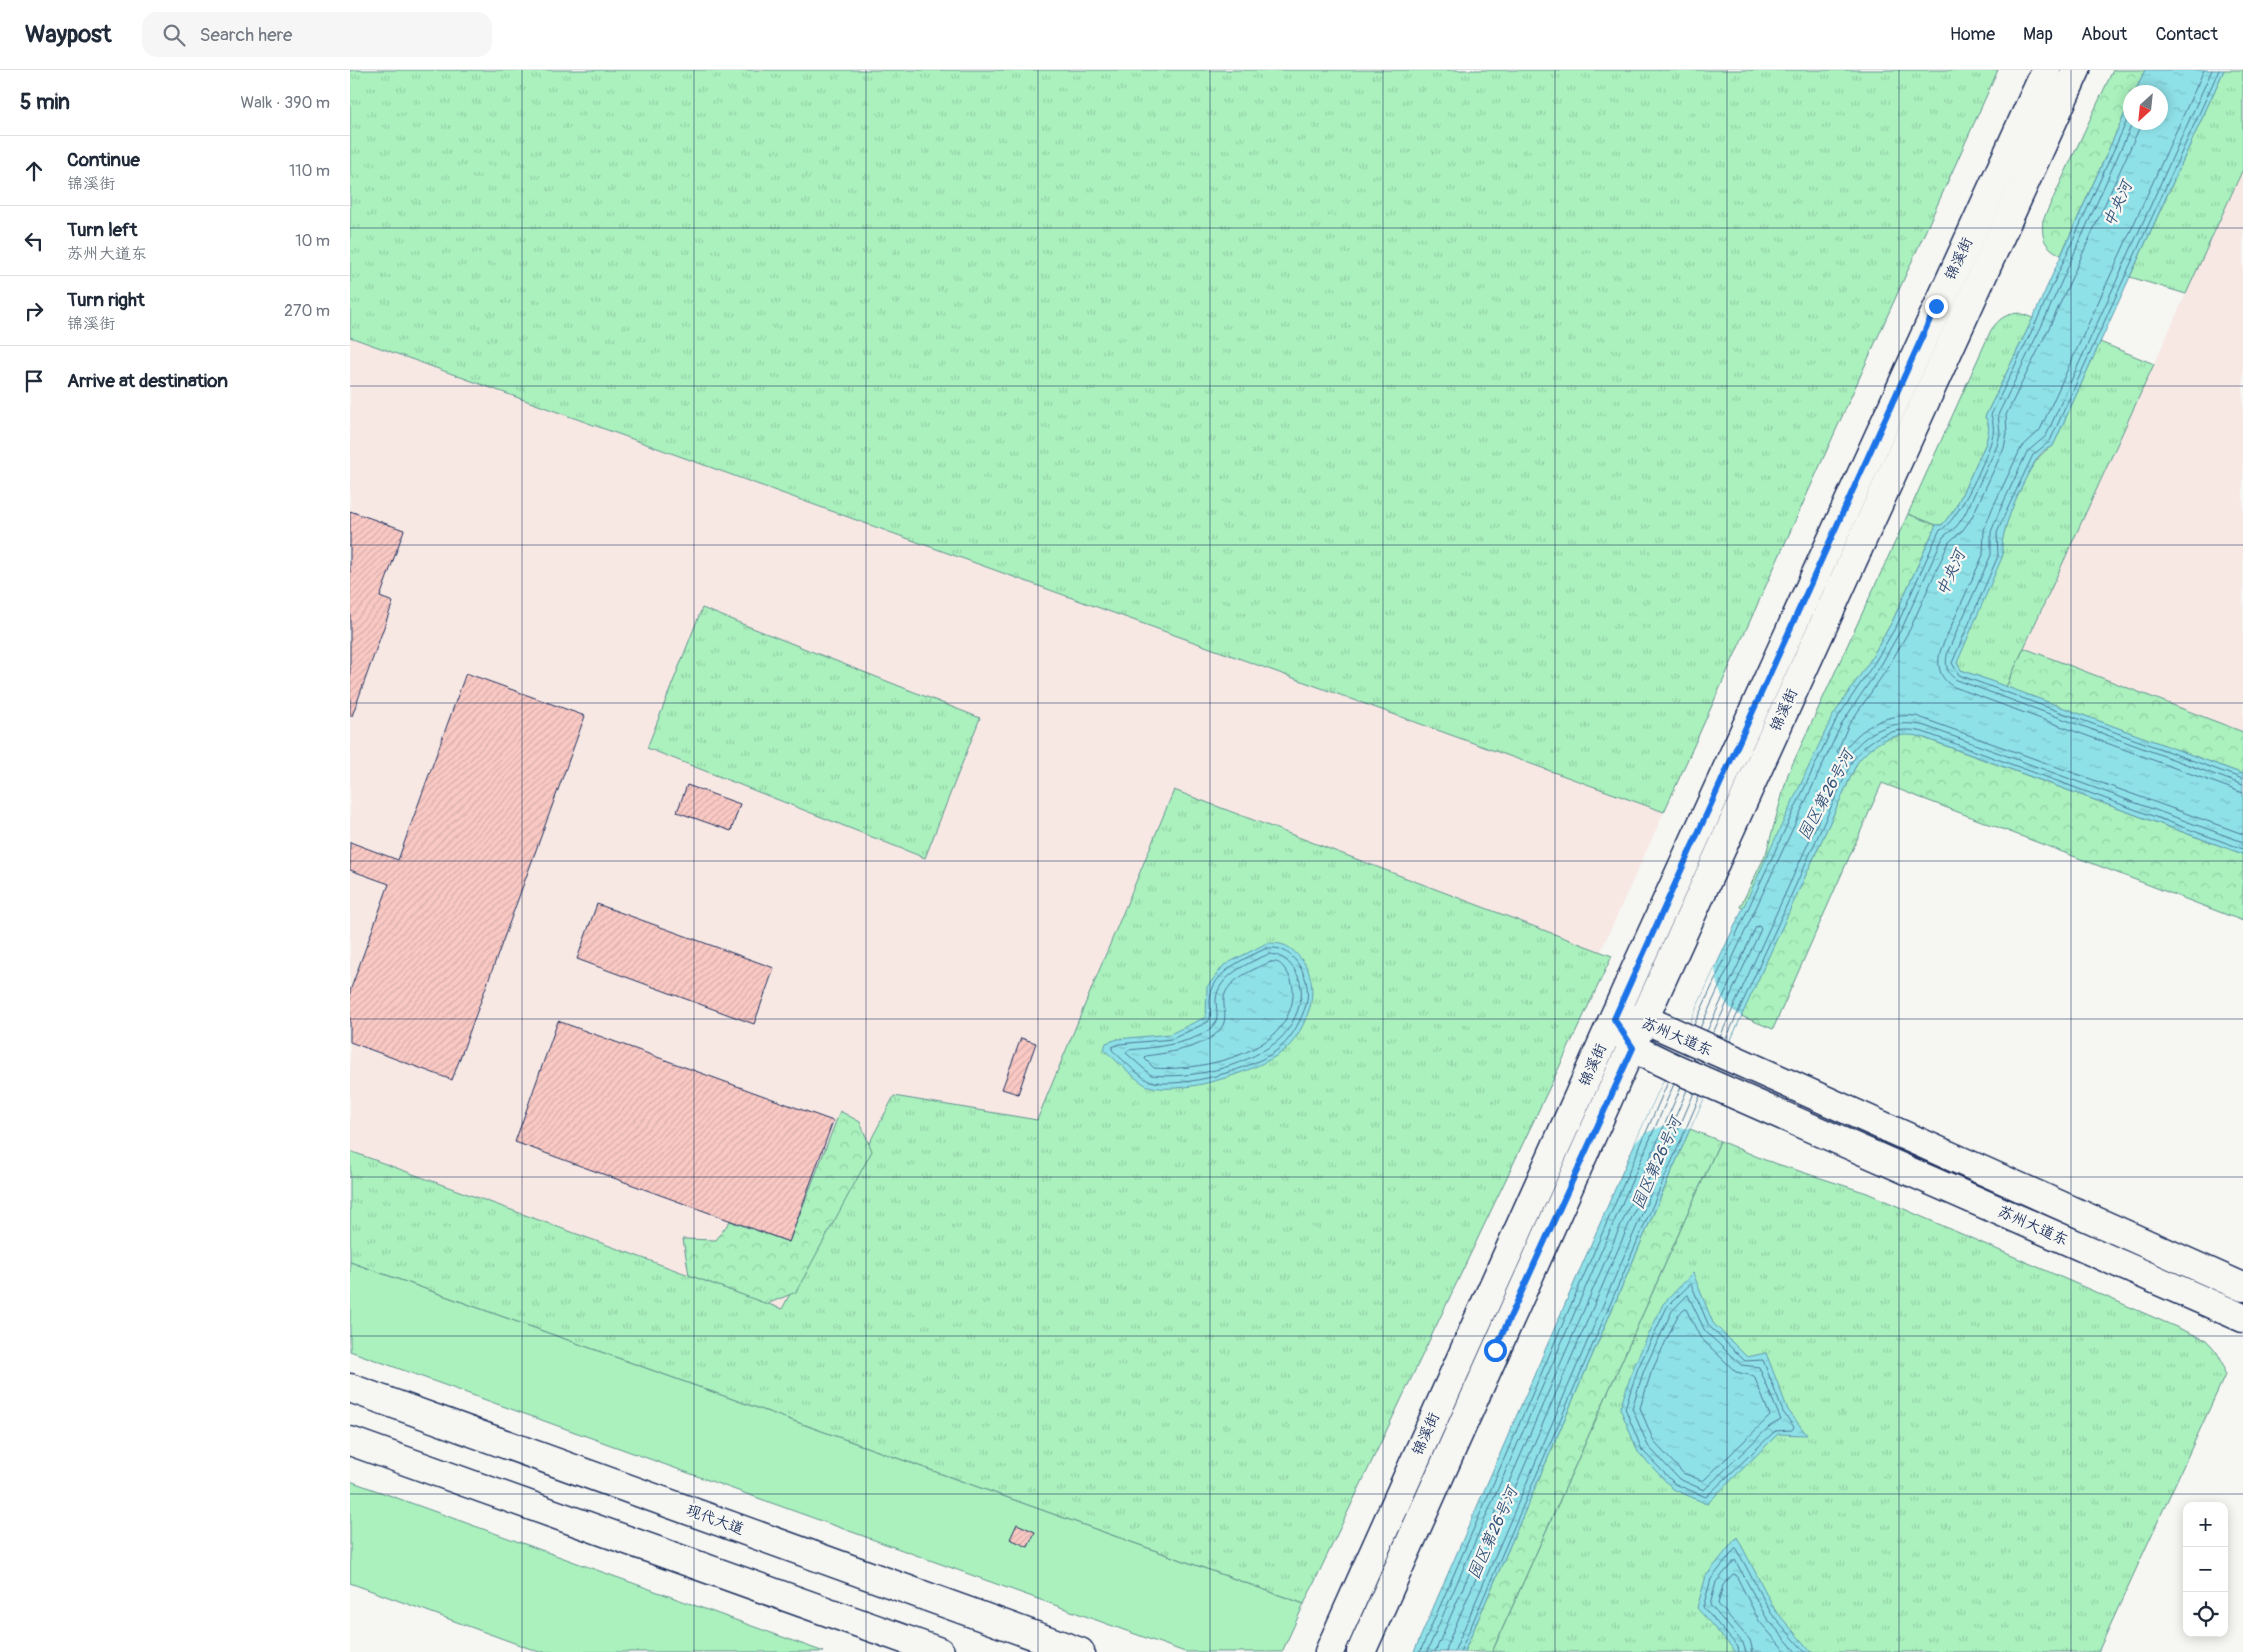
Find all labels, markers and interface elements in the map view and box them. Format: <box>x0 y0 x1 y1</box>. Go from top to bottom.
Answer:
search box <box>142 12 492 57</box>
text: Waypost <box>25 20 112 49</box>
icon: search <box>160 21 188 49</box>
text: Search here <box>200 23 292 47</box>
text: Home <box>1950 23 1995 46</box>
text: Map <box>2023 23 2053 46</box>
text: About <box>2081 23 2127 46</box>
text: Contact <box>2155 23 2218 46</box>
north arrow <box>2123 85 2168 130</box>
text: 5 min <box>20 89 70 116</box>
text: Walk · 390 m <box>241 93 330 113</box>
text: Continue <box>67 148 140 172</box>
icon: ahead <box>20 157 48 185</box>
text: 110 m <box>289 161 330 181</box>
text: 锦溪街 <box>67 174 115 194</box>
water label: 中央河 <box>2099 175 2138 230</box>
text: Turn left <box>67 218 137 242</box>
icon: left <box>20 227 48 255</box>
text: 10 m <box>295 231 330 251</box>
street label: 锦溪街 <box>1941 235 1977 283</box>
text: 苏州大道东 <box>67 244 147 264</box>
text: Turn right <box>67 288 145 312</box>
route end <box>1925 295 1948 318</box>
icon: right <box>20 297 48 325</box>
text: 270 m <box>284 301 330 321</box>
text: 锦溪街 <box>67 314 115 334</box>
icon: arrive <box>20 367 48 395</box>
text: Arrive at destination <box>67 369 228 393</box>
water label: 中央河 <box>1932 544 1971 599</box>
street label: 锦溪街 <box>1766 686 1802 734</box>
water label: 园区第26号河 <box>1794 744 1859 843</box>
street label: 苏州大道东 <box>1639 1014 1715 1060</box>
street label: 锦溪街 <box>1575 1041 1611 1089</box>
water label: 园区第26号河 <box>1628 1111 1687 1212</box>
street label: 苏州大道东 <box>1995 1202 2071 1250</box>
route start <box>1484 1339 1507 1362</box>
street label: 锦溪街 <box>1408 1410 1444 1458</box>
water label: 园区第26号河 <box>1464 1481 1523 1582</box>
street label: 现代大道 <box>684 1501 746 1539</box>
map controls <box>2183 1502 2228 1637</box>
button: + <box>2183 1502 2228 1547</box>
button: − <box>2183 1547 2228 1592</box>
button: locate <box>2183 1592 2228 1637</box>

